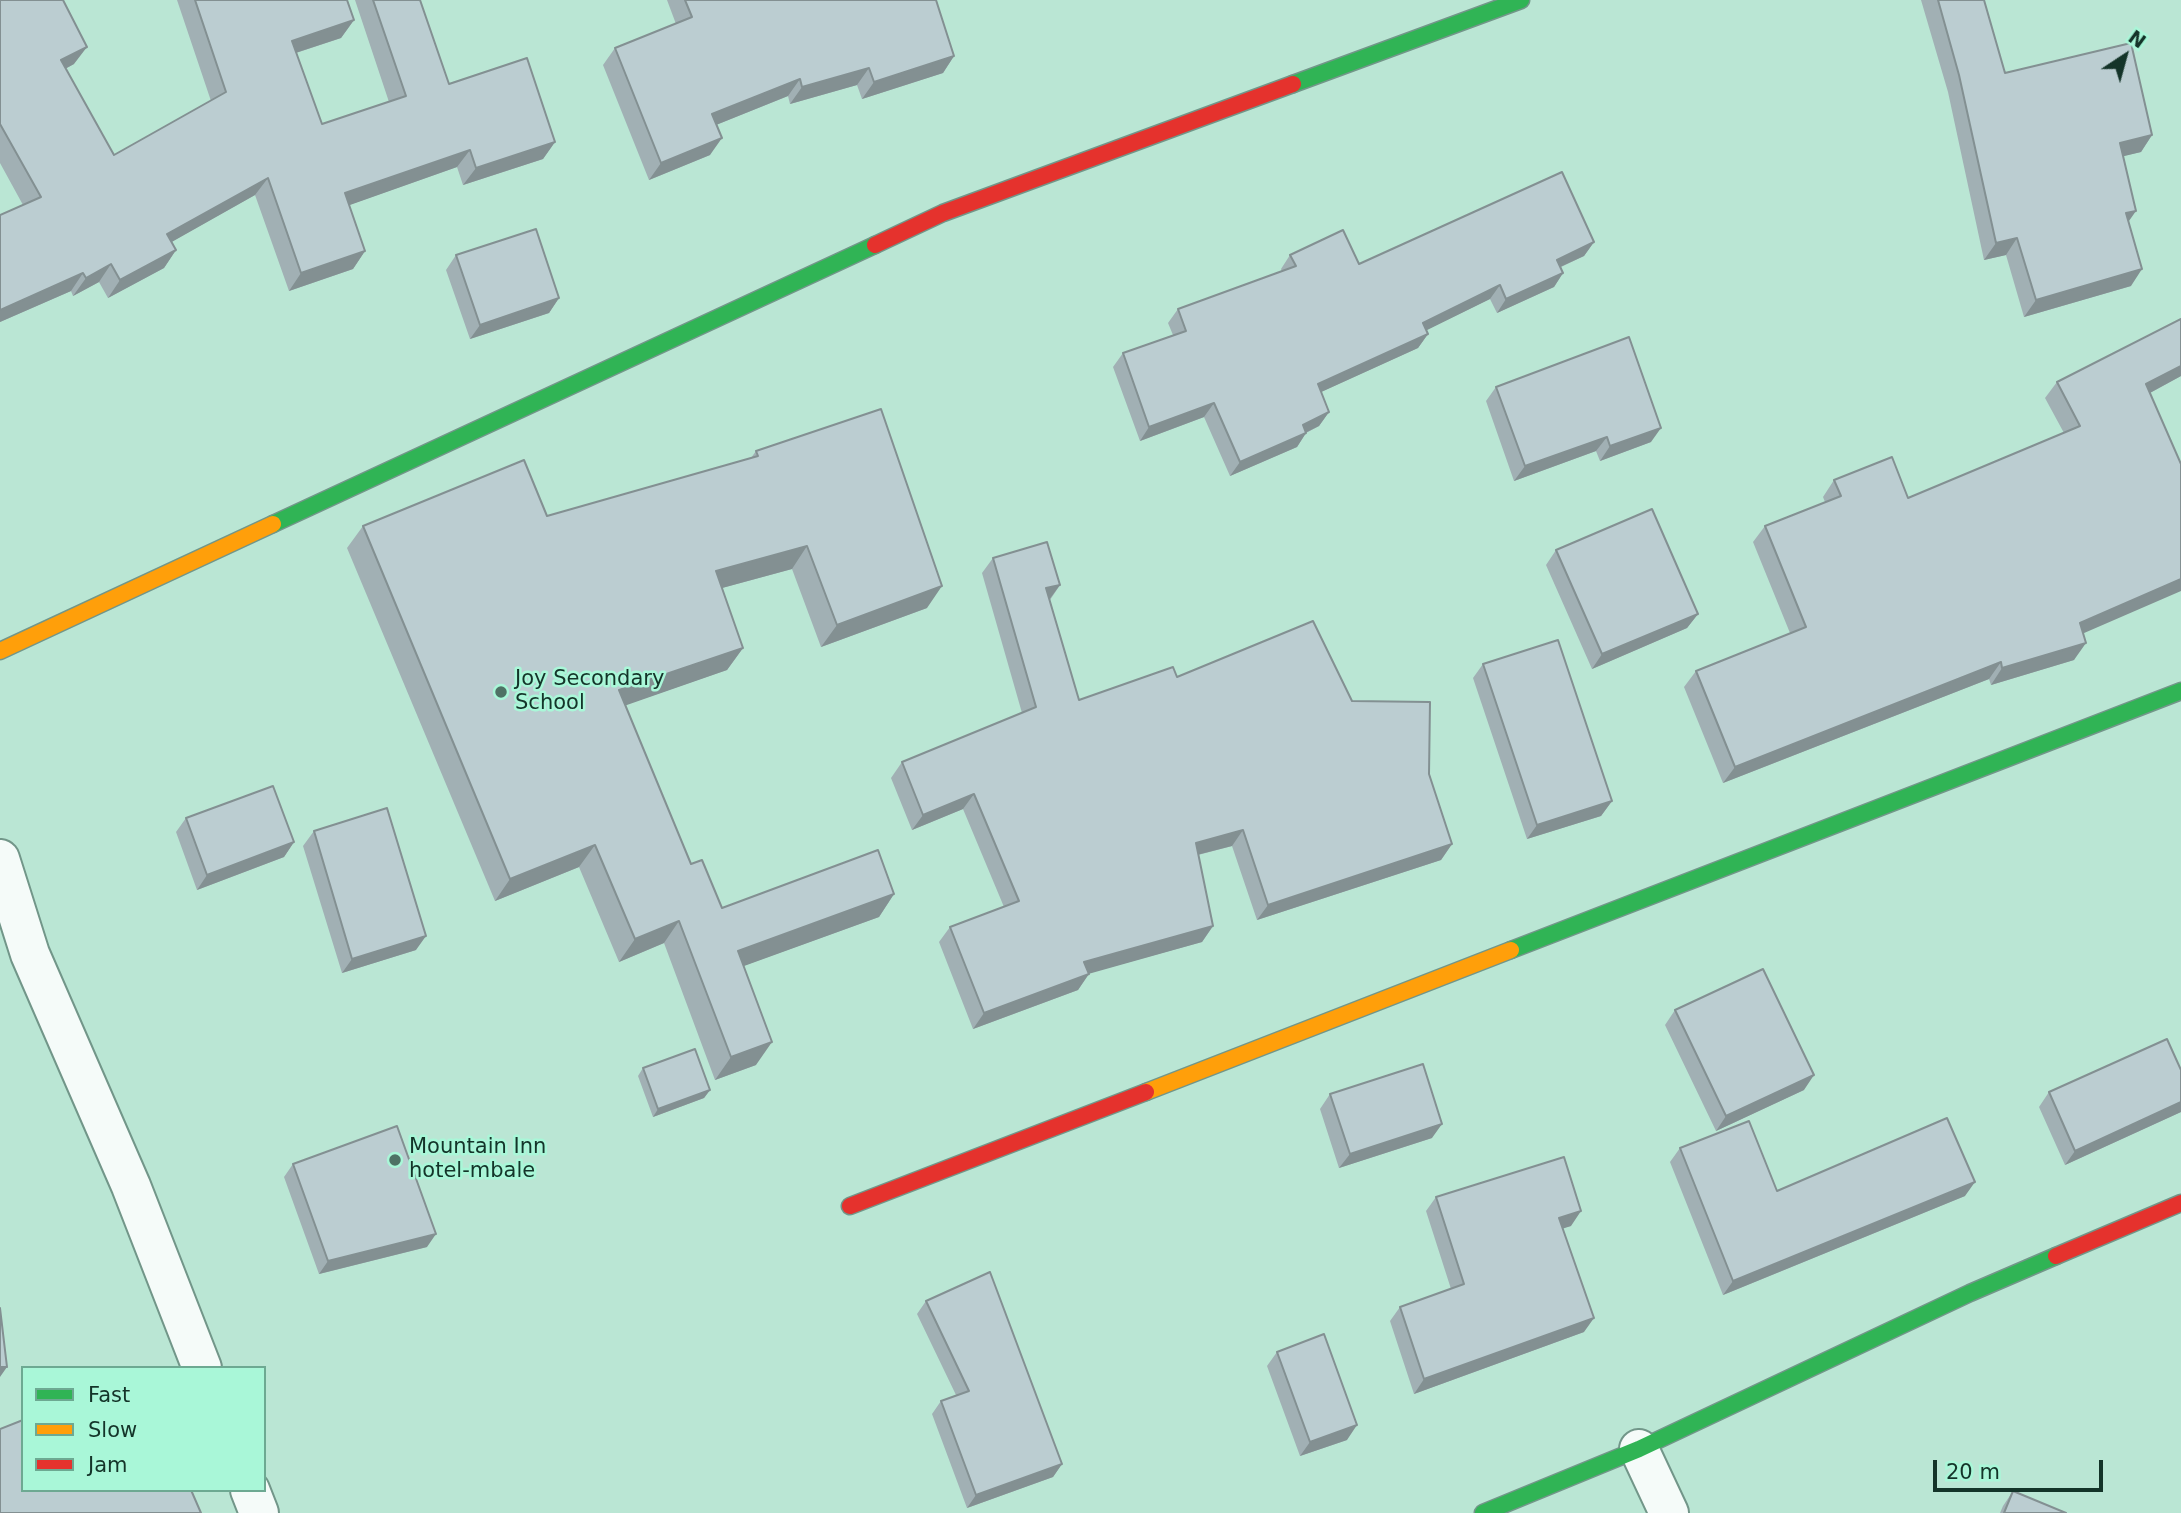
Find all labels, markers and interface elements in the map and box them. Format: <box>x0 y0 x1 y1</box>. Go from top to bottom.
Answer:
north arrow <box>2090 21 2160 91</box>
text: N <box>2124 25 2150 53</box>
place label: Joy Secondary School <box>515 667 664 717</box>
marker: Joy Secondary School <box>493 684 509 700</box>
place label: Mountain Inn hotel-mbale <box>409 1135 546 1185</box>
marker: Mountain Inn hotel-mbale <box>387 1152 403 1168</box>
legend <box>21 1366 266 1492</box>
text: Fast <box>88 1383 130 1407</box>
text: Slow <box>88 1418 137 1442</box>
scale bar <box>1936 1446 2106 1490</box>
text: Jam <box>88 1453 128 1477</box>
text: 20 m <box>1946 1460 2000 1484</box>

